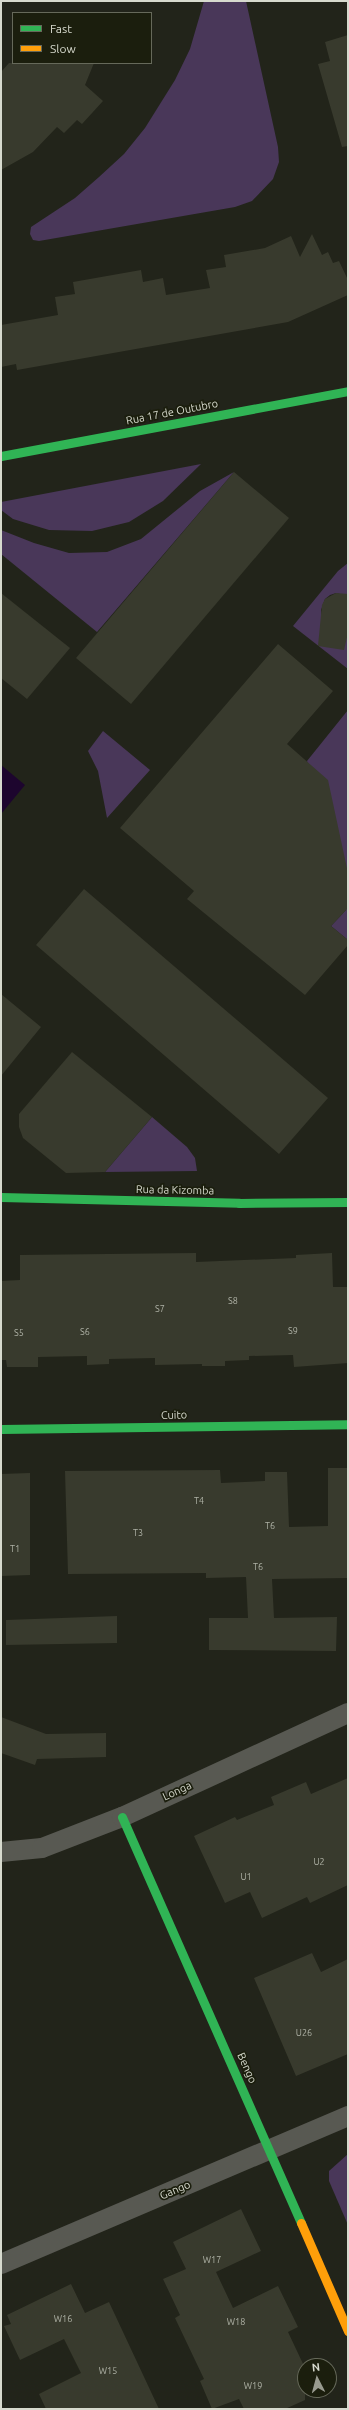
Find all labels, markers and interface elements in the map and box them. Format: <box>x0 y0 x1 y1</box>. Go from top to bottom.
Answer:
legend <box>12 12 152 64</box>
text: Fast <box>50 22 72 35</box>
text: Slow <box>50 42 76 55</box>
street label: Rua 17 de Outubro <box>125 397 219 427</box>
street label: Rua da Kizomba <box>136 1183 214 1197</box>
house number: S8 <box>228 1296 238 1306</box>
house number: S7 <box>155 1304 165 1314</box>
house number: S9 <box>288 1326 298 1336</box>
house number: S6 <box>80 1327 90 1337</box>
house number: S5 <box>14 1328 24 1338</box>
street label: Cuito <box>161 1408 187 1422</box>
house number: T4 <box>194 1496 204 1506</box>
house number: T6 <box>265 1521 275 1531</box>
house number: T3 <box>133 1528 143 1538</box>
house number: T1 <box>10 1544 20 1554</box>
house number: T6 <box>253 1562 263 1572</box>
street label: Longa <box>160 1779 194 1803</box>
house number: U2 <box>313 1857 325 1867</box>
house number: U1 <box>240 1872 252 1882</box>
house number: U26 <box>296 2028 312 2038</box>
street label: Bengo <box>234 2051 260 2085</box>
street label: Gango <box>158 2178 192 2202</box>
house number: W17 <box>203 2255 221 2265</box>
house number: W16 <box>54 2314 72 2324</box>
house number: W18 <box>227 2317 245 2327</box>
north arrow <box>297 2358 337 2398</box>
text: N <box>311 2361 321 2373</box>
house number: W15 <box>99 2366 117 2376</box>
house number: W19 <box>244 2381 262 2391</box>

